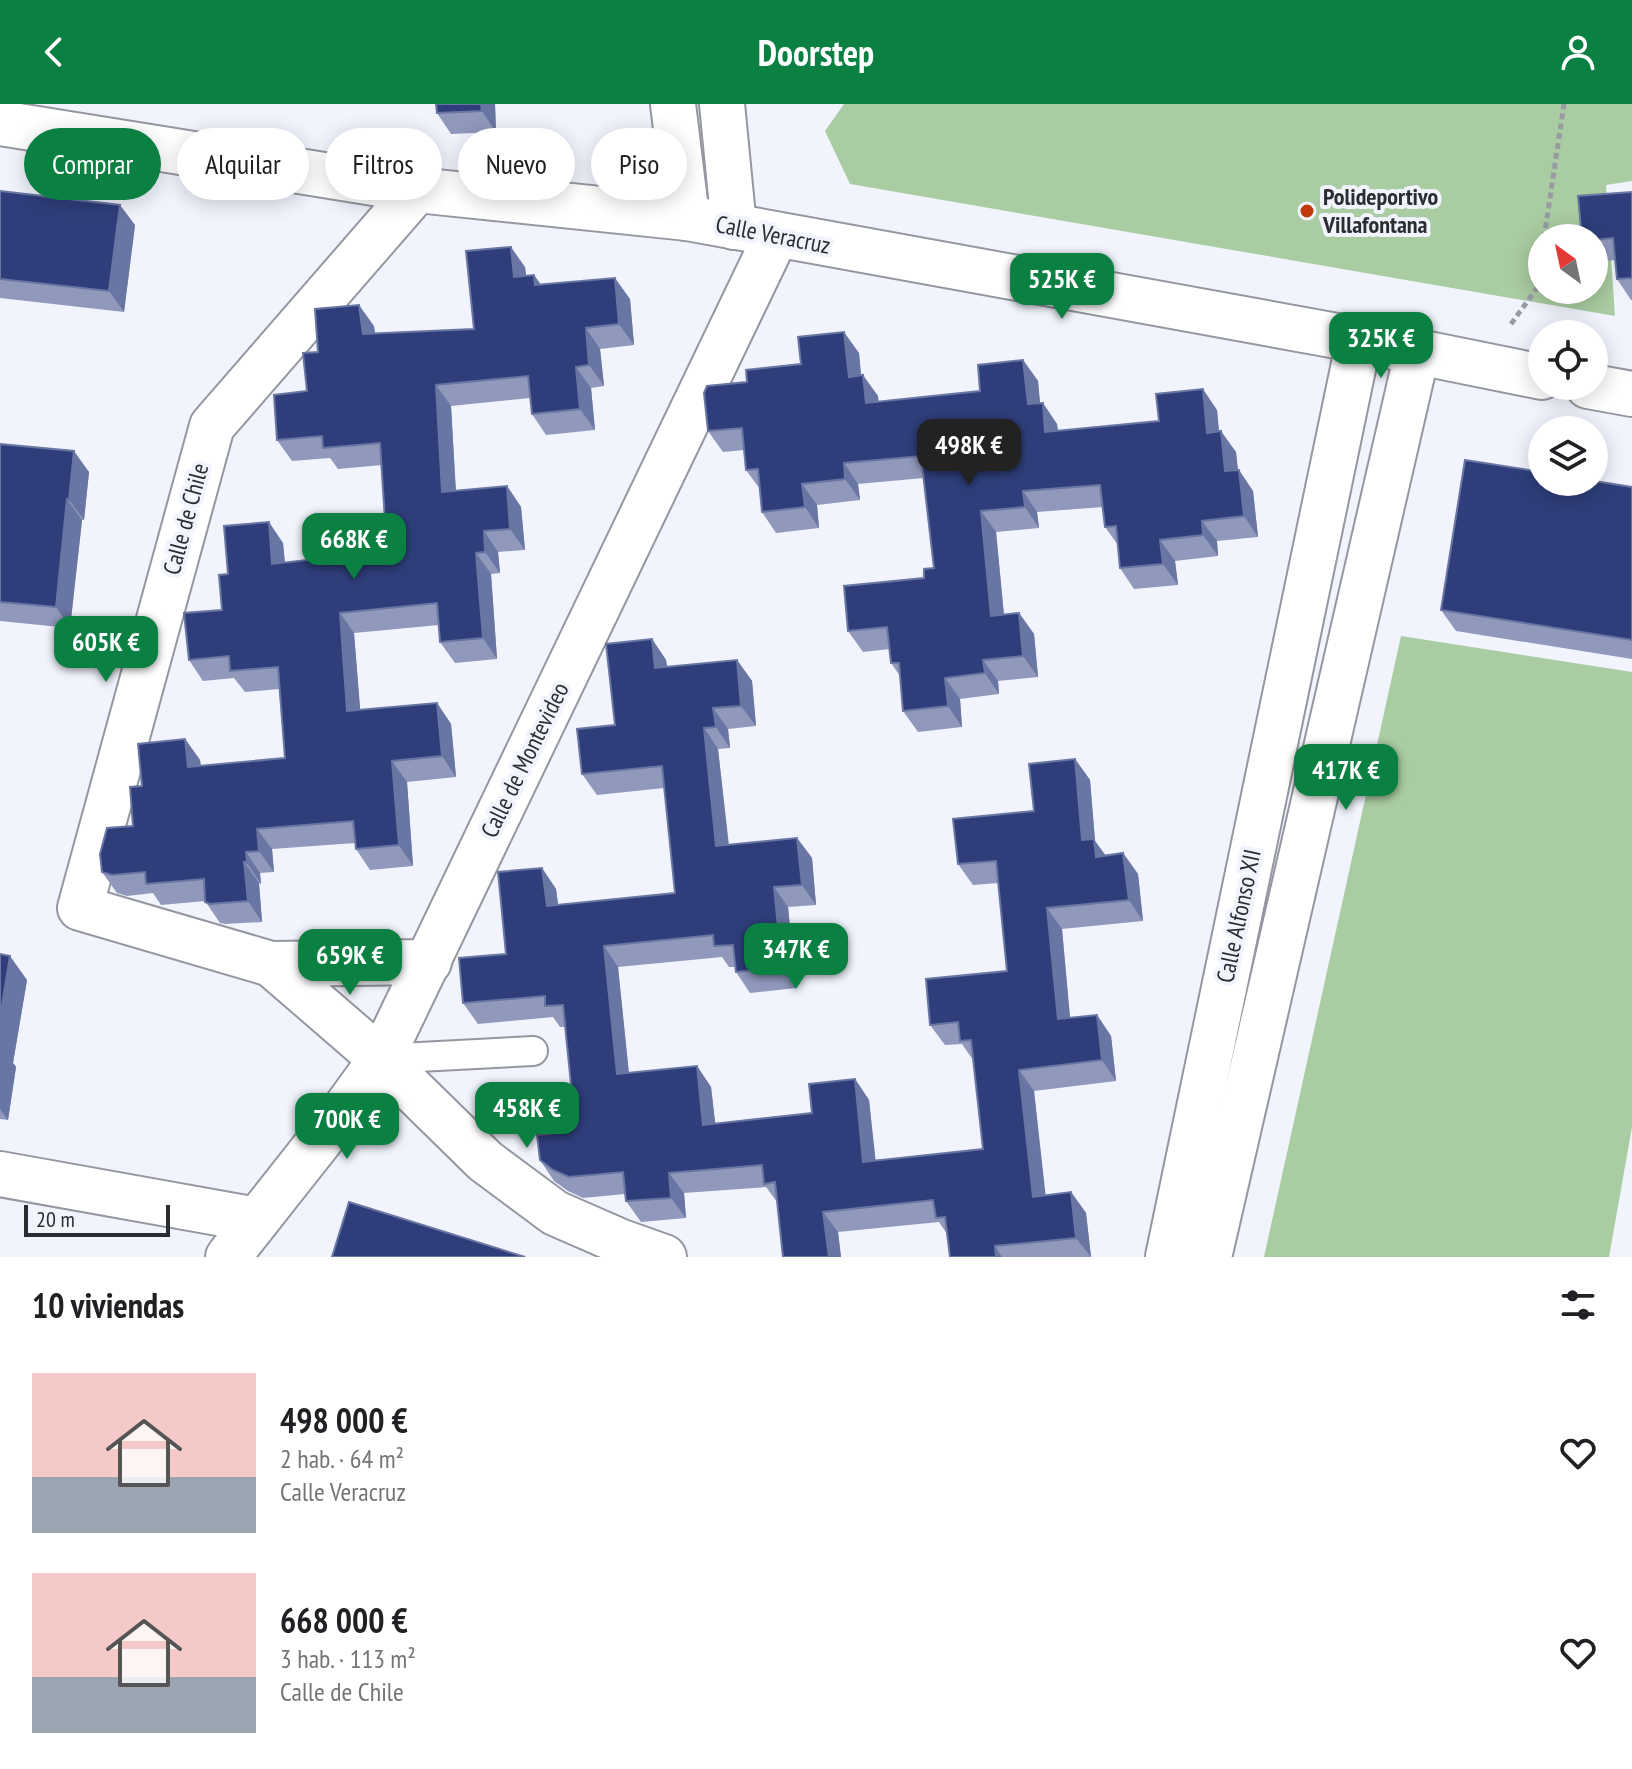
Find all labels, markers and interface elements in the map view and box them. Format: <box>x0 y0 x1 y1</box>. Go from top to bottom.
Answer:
text: Doorstep <box>758 29 874 76</box>
icon: back <box>32 30 76 74</box>
icon: person <box>1556 30 1600 74</box>
chip: Comprar <box>24 128 161 200</box>
chip: Alquilar <box>177 128 309 200</box>
chip: Filtros <box>325 128 442 200</box>
chip: Nuevo <box>458 128 575 200</box>
chip: Piso <box>591 128 687 200</box>
place label: Polideportivo Villafontana <box>1322 181 1438 240</box>
marker: Polideportivo Villafontana <box>1298 202 1316 220</box>
street label: Calle Veracruz <box>713 208 833 261</box>
north arrow <box>1528 224 1608 304</box>
map controls <box>1528 224 1608 496</box>
pin: 525K € <box>997 253 1127 321</box>
text: 525K € <box>1028 262 1096 295</box>
pin: 325K € <box>1316 312 1446 380</box>
button: locate <box>1528 320 1608 400</box>
text: 325K € <box>1347 321 1415 354</box>
button: layers <box>1528 416 1608 496</box>
pin: 498K € <box>904 419 1034 487</box>
text: 498K € <box>935 428 1003 461</box>
street label: Calle de Chile <box>156 460 215 578</box>
pin: 668K € <box>289 513 419 581</box>
text: 668K € <box>320 522 388 555</box>
pin: 605K € <box>41 616 171 684</box>
text: 605K € <box>72 625 140 658</box>
street label: Calle de Montevideo <box>474 677 576 843</box>
pin: 417K € <box>1281 744 1411 812</box>
text: 417K € <box>1312 753 1380 786</box>
street label: Calle Alfonso XII <box>1209 846 1268 986</box>
pin: 347K € <box>731 923 861 991</box>
pin: 659K € <box>285 929 415 997</box>
text: 347K € <box>762 932 830 965</box>
text: 659K € <box>316 938 384 971</box>
pin: 458K € <box>462 1082 592 1150</box>
text: 458K € <box>493 1091 561 1124</box>
pin: 700K € <box>282 1093 412 1161</box>
text: 700K € <box>313 1102 381 1135</box>
scale bar <box>24 1201 170 1237</box>
text: 20 m <box>36 1205 75 1233</box>
text: 10 viviendas <box>32 1283 184 1327</box>
icon: filters <box>1556 1283 1600 1327</box>
text: 498 000 € <box>280 1398 408 1442</box>
icon: home <box>96 1405 192 1501</box>
icon: heart <box>1556 1431 1600 1475</box>
text: 2 hab. · 64 m² <box>280 1442 404 1475</box>
text: Calle Veracruz <box>280 1475 406 1508</box>
text: 668 000 € <box>280 1598 408 1642</box>
icon: home <box>96 1605 192 1701</box>
icon: heart <box>1556 1631 1600 1675</box>
text: 3 hab. · 113 m² <box>280 1642 416 1675</box>
text: Calle de Chile <box>280 1675 404 1708</box>

